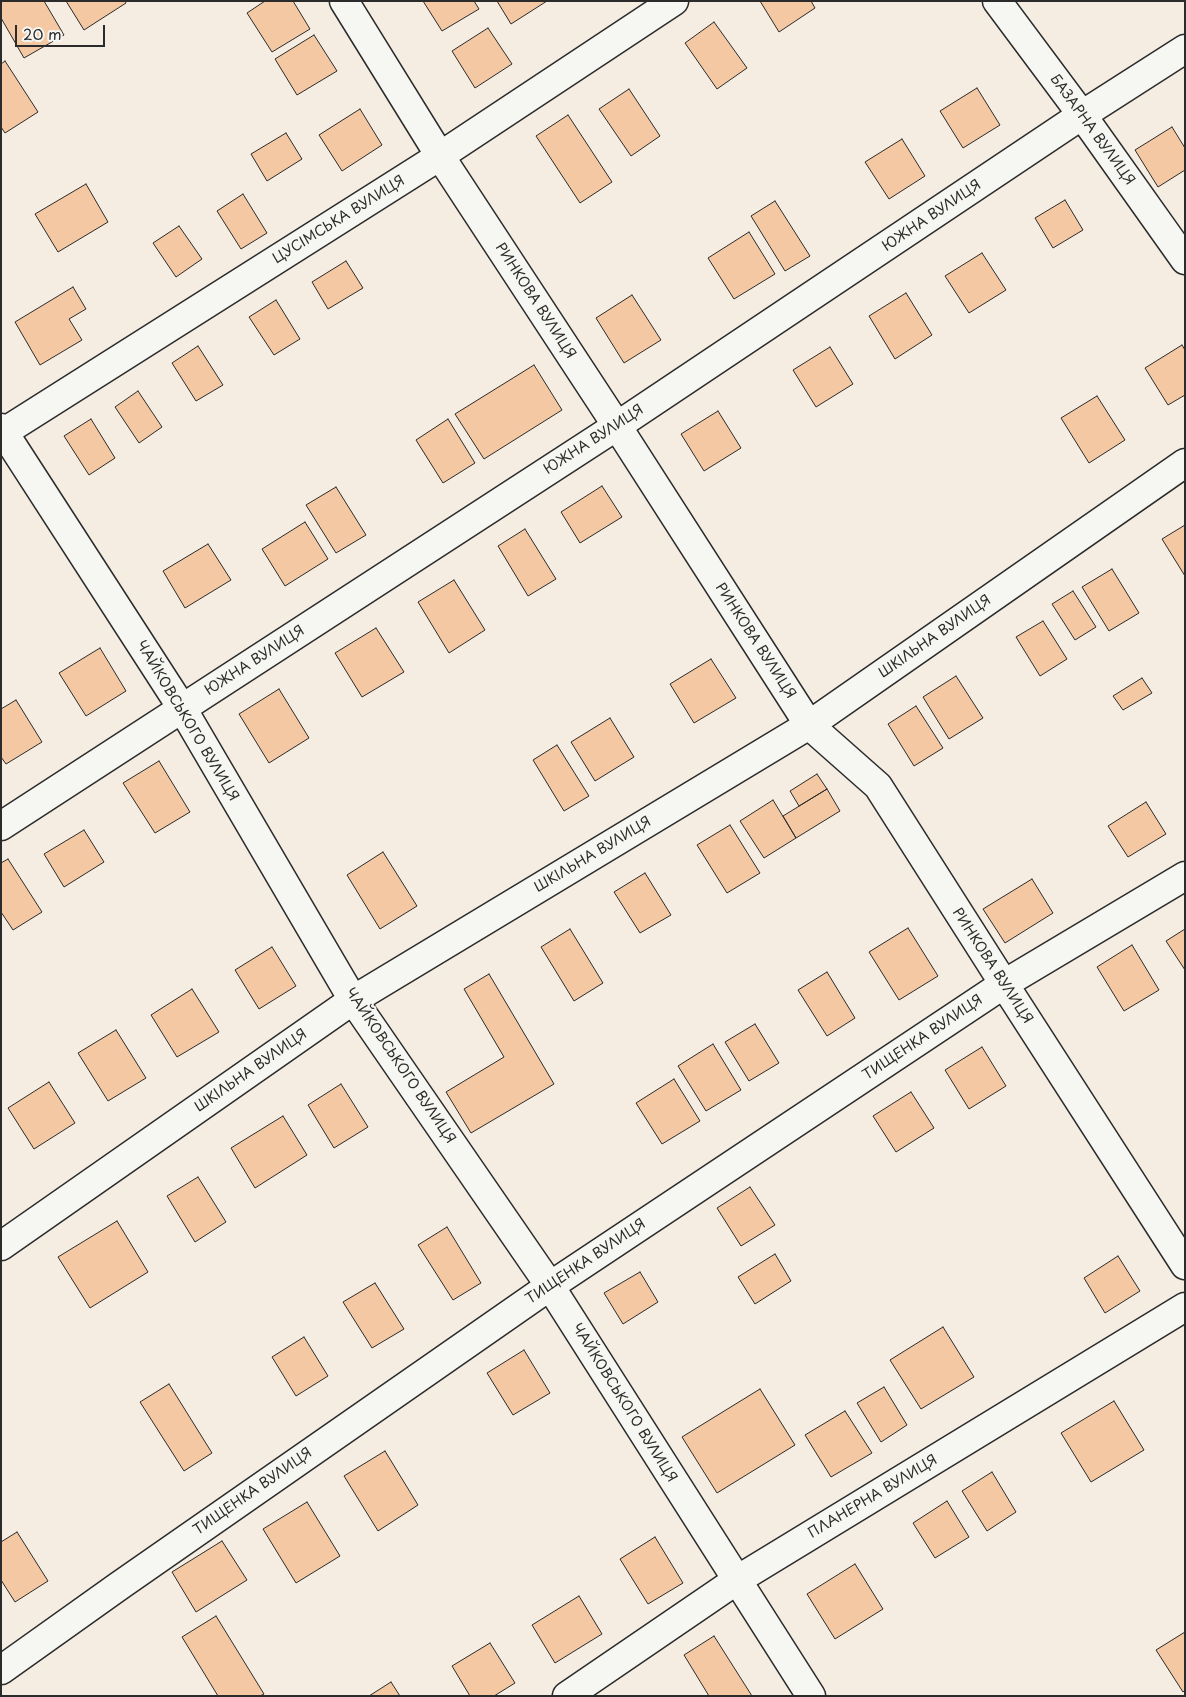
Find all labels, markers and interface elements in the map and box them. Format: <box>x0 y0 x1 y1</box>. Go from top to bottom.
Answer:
scale bar <box>18 15 108 47</box>
text: 20 m <box>23 22 62 45</box>
street label: БАЗАРНА ВУЛИЦЯ <box>1046 71 1138 189</box>
street label: ЦУСІМСЬКА ВУЛИЦЯ <box>270 172 408 268</box>
street label: ЮЖНА ВУЛИЦЯ <box>880 177 984 255</box>
street label: РИНКОВА ВУЛИЦЯ <box>491 240 579 362</box>
street label: ЮЖНА ВУЛИЦЯ <box>541 402 647 478</box>
street label: РИНКОВА ВУЛИЦЯ <box>711 580 799 702</box>
street label: ШКІЛЬНА ВУЛИЦЯ <box>876 592 994 682</box>
street label: ЮЖНА ВУЛИЦЯ <box>202 623 308 699</box>
street label: ЧАЙКОВСЬКОГО ВУЛИЦЯ <box>132 638 242 804</box>
street label: ШКІЛЬНА ВУЛИЦЯ <box>532 813 654 897</box>
street label: РИНКОВА ВУЛИЦЯ <box>948 905 1036 1027</box>
street label: ЧАЙКОВСЬКОГО ВУЛИЦЯ <box>342 985 458 1147</box>
street label: ТИЩЕНКА ВУЛИЦЯ <box>860 992 986 1084</box>
street label: ШКІЛЬНА ВУЛИЦЯ <box>192 1026 310 1116</box>
street label: ТИЩЕНКА ВУЛИЦЯ <box>523 1216 649 1308</box>
street label: ЧАЙКОВСЬКОГО ВУЛИЦЯ <box>568 1320 680 1486</box>
street label: ТИЩЕНКА ВУЛИЦЯ <box>191 1445 315 1539</box>
street label: ПЛАНЕРНА ВУЛИЦЯ <box>805 1452 941 1542</box>

